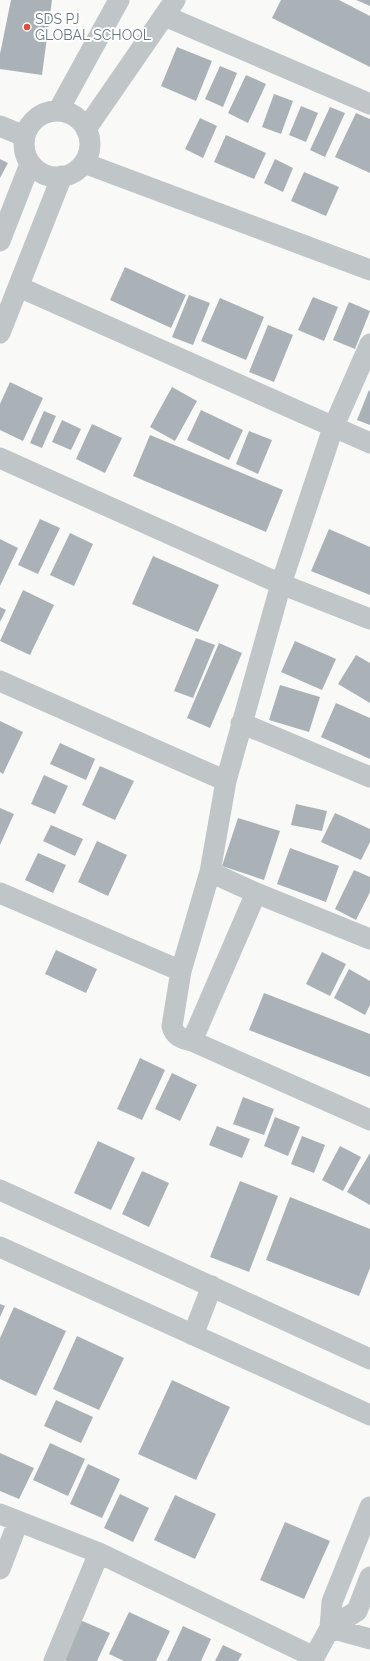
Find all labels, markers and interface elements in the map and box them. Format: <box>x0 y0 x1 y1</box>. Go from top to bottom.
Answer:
place label: SDS PJ GLOBAL SCHOOL <box>35 11 151 43</box>
marker: SDS PJ GLOBAL SCHOOL <box>22 22 32 32</box>

